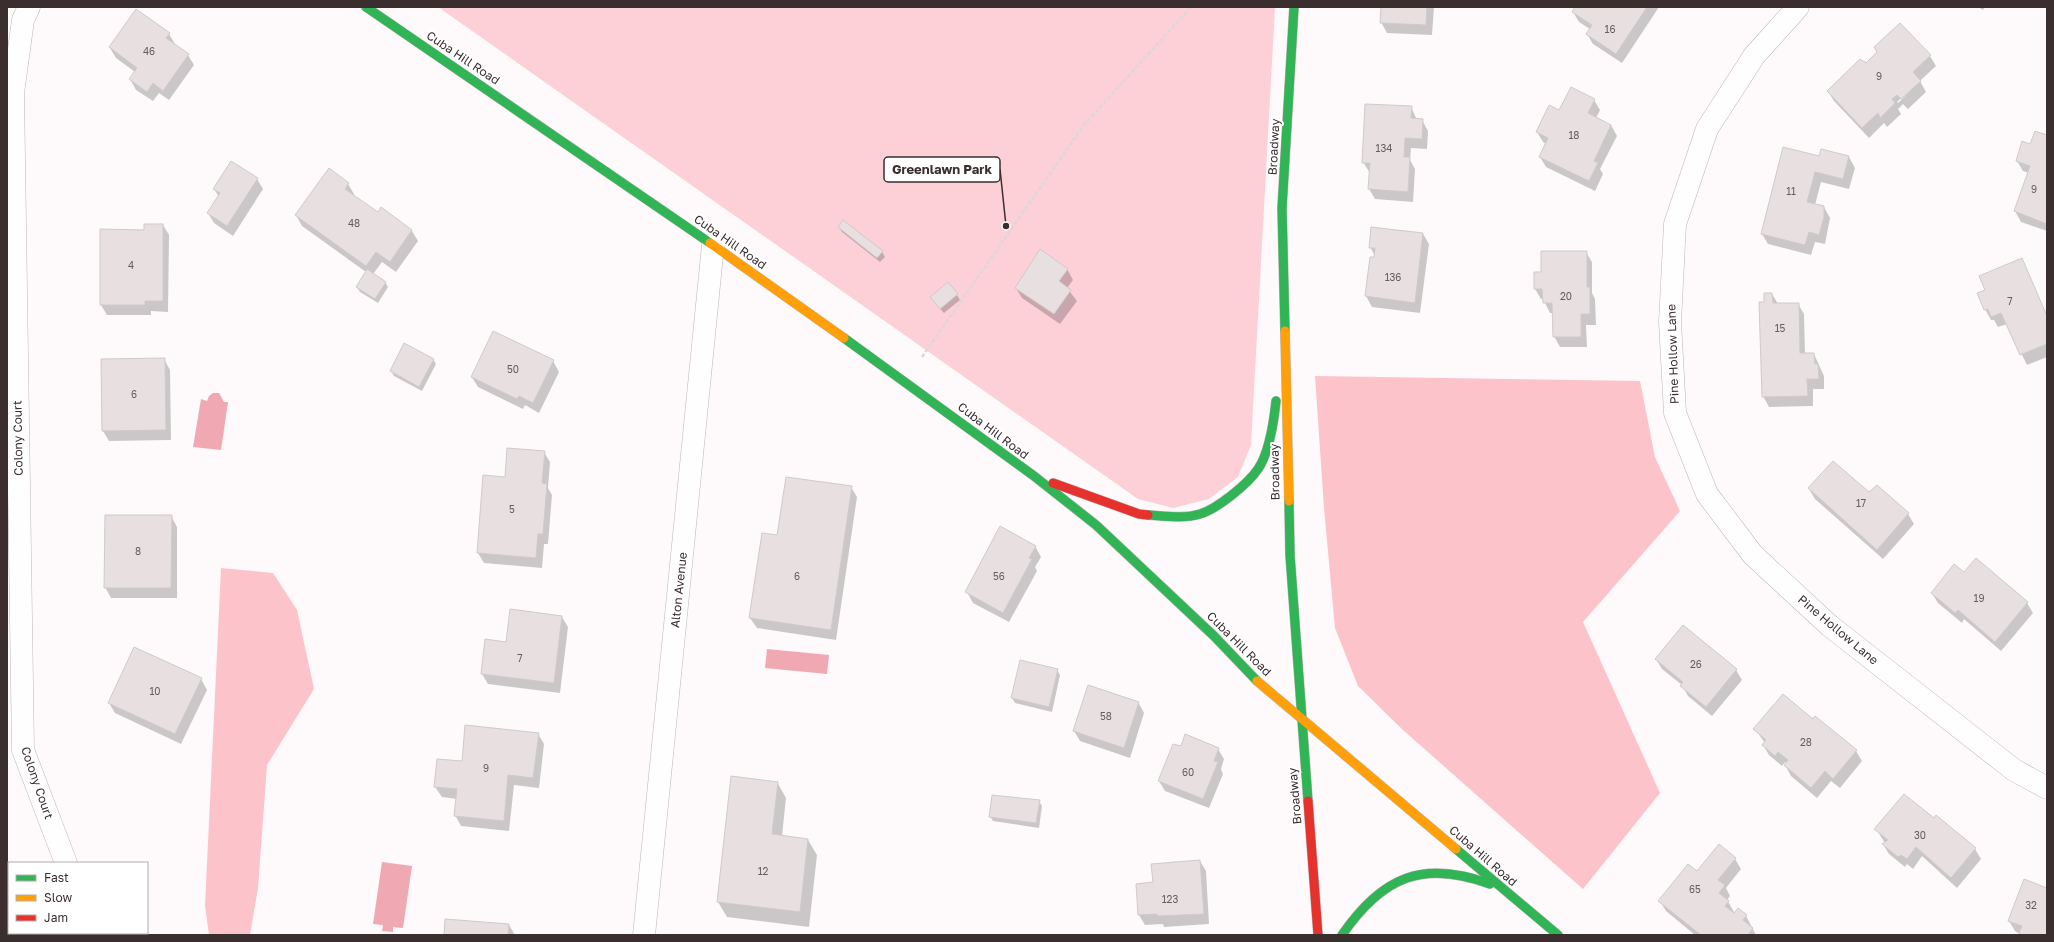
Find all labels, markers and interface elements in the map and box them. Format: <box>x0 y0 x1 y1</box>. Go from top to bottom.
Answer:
house number: 16 <box>1605 23 1615 35</box>
street label: Cuba Hill Road <box>424 28 503 88</box>
house number: 46 <box>143 45 155 57</box>
house number: 9 <box>1876 70 1882 82</box>
street label: Broadway <box>1265 118 1282 176</box>
house number: 18 <box>1569 129 1579 141</box>
house number: 134 <box>1376 142 1392 154</box>
callout: Greenlawn Park <box>884 157 1000 182</box>
text: Greenlawn Park <box>892 161 992 177</box>
house number: 9 <box>2031 183 2037 195</box>
house number: 11 <box>1786 185 1796 197</box>
street label: Cuba Hill Road <box>691 211 769 272</box>
house number: 48 <box>348 217 360 229</box>
house number: 4 <box>128 259 134 271</box>
house number: 136 <box>1385 271 1401 283</box>
house number: 20 <box>1560 290 1572 302</box>
house number: 7 <box>2007 295 2013 307</box>
street label: Pine Hollow Lane <box>1663 304 1682 404</box>
house number: 15 <box>1775 322 1786 334</box>
house number: 50 <box>507 363 519 375</box>
house number: 6 <box>131 388 137 400</box>
street label: Cuba Hill Road <box>955 399 1032 462</box>
street label: Colony Court <box>9 400 26 476</box>
street label: Broadway <box>1267 443 1282 500</box>
house number: 17 <box>1856 497 1866 509</box>
house number: 5 <box>509 503 515 515</box>
house number: 8 <box>135 545 141 557</box>
street label: Alton Avenue <box>667 551 690 629</box>
house number: 6 <box>794 570 800 582</box>
house number: 56 <box>993 570 1005 582</box>
street label: Pine Hollow Lane <box>1795 592 1882 668</box>
house number: 19 <box>1974 592 1984 604</box>
street label: Cuba Hill Road <box>1204 608 1275 679</box>
house number: 7 <box>517 652 523 664</box>
house number: 26 <box>1690 658 1702 670</box>
house number: 10 <box>149 685 161 697</box>
house number: 58 <box>1100 710 1112 722</box>
house number: 28 <box>1800 736 1812 748</box>
street label: Colony Court <box>18 745 57 821</box>
house number: 9 <box>483 762 489 774</box>
house number: 60 <box>1182 766 1194 778</box>
street label: Broadway <box>1285 767 1304 825</box>
street label: Cuba Hill Road <box>1446 822 1520 889</box>
house number: 30 <box>1914 829 1926 841</box>
legend <box>8 862 148 934</box>
house number: 12 <box>758 865 769 877</box>
text: Fast <box>44 870 69 885</box>
house number: 65 <box>1689 883 1701 895</box>
text: Slow <box>44 890 72 905</box>
house number: 123 <box>1162 893 1178 905</box>
house number: 32 <box>2025 899 2037 911</box>
text: Jam <box>44 910 68 925</box>

